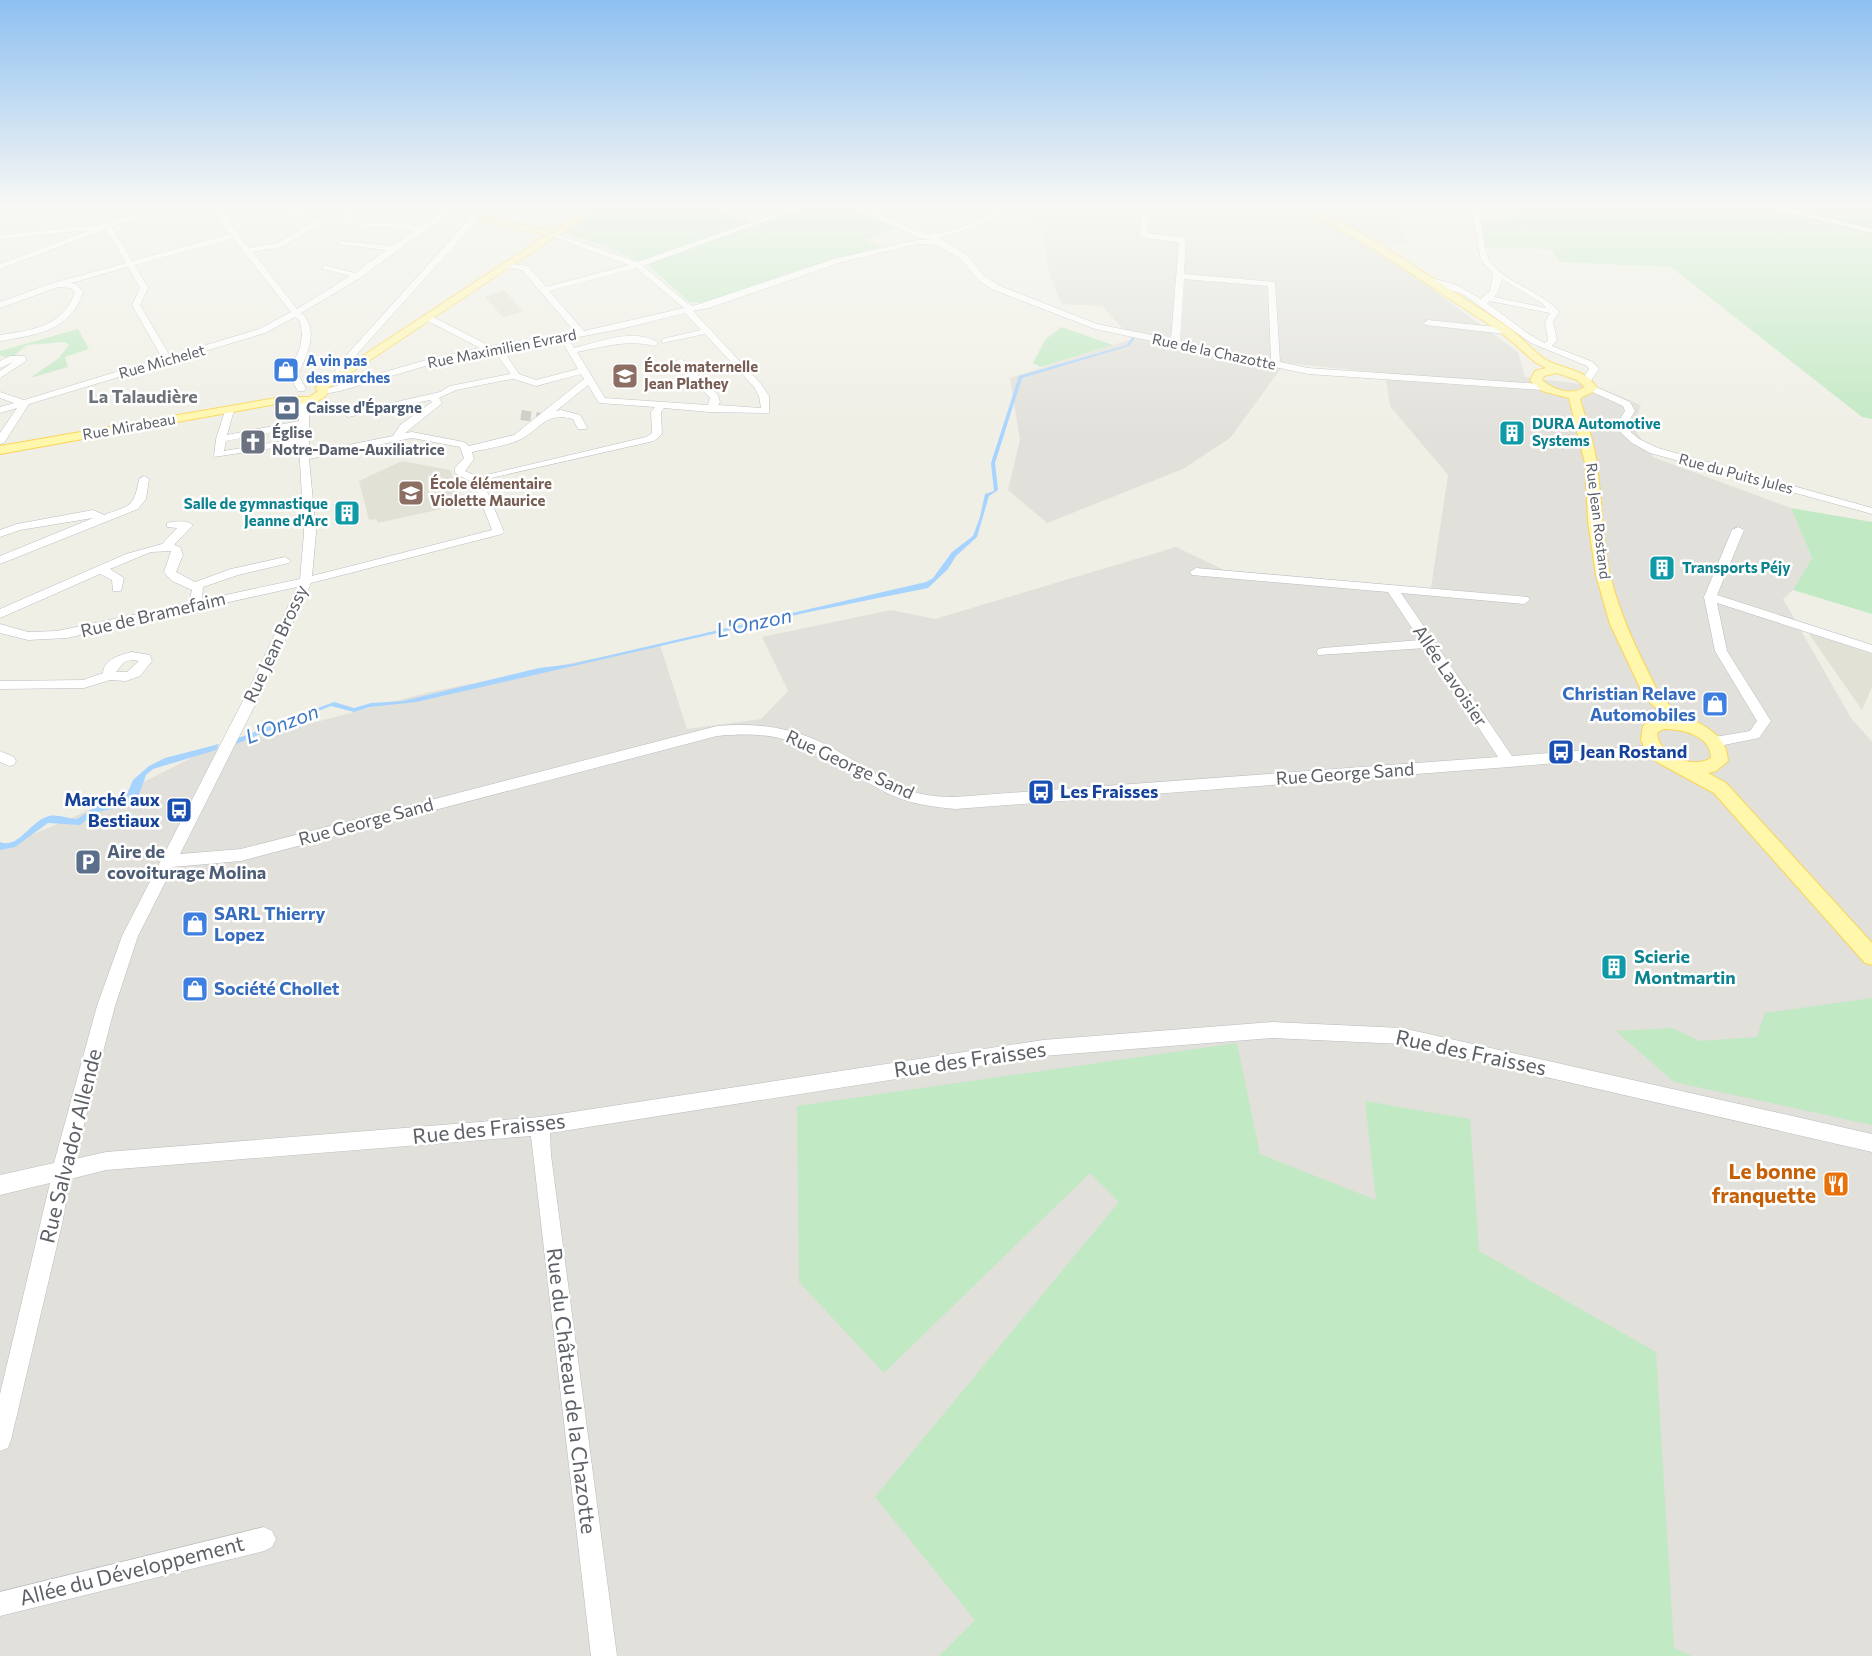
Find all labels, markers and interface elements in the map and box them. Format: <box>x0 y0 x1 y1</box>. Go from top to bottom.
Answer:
street label: Rue Maximilien Evrard <box>426 325 578 371</box>
street label: Rue de la Chazotte <box>1151 329 1278 373</box>
street label: Rue Michelet <box>116 340 207 382</box>
place label: A vin pas des marches <box>306 351 390 386</box>
shop icon: A vin pas des marches <box>271 355 301 385</box>
place label: École maternelle Jean Plathey <box>644 357 758 392</box>
school or university icon: École maternelle Jean Plathey <box>610 361 640 391</box>
district label: La Talaudière <box>88 385 198 407</box>
bank icon: Caisse d'Épargne <box>272 393 302 423</box>
place label: Caisse d'Épargne <box>306 398 422 416</box>
street label: Rue Mirabeau <box>81 409 177 443</box>
place label: DURA Automotive Systems <box>1532 414 1661 449</box>
building icon: DURA Automotive Systems <box>1497 418 1527 448</box>
place label: Église Notre-Dame-Auxiliatrice <box>272 423 445 458</box>
church icon: Église Notre-Dame-Auxiliatrice <box>238 427 268 457</box>
street label: Rue du Puits Jules <box>1677 449 1796 497</box>
street label: Rue Jean Rostand <box>1583 462 1615 580</box>
place label: École élémentaire Violette Maurice <box>430 474 552 509</box>
school or university icon: École élémentaire Violette Maurice <box>396 478 426 508</box>
place label: Salle de gymnastique Jeanne d'Arc <box>184 494 328 529</box>
building icon: Salle de gymnastique Jeanne d'Arc <box>332 498 362 528</box>
building icon: Transports Péjy <box>1647 553 1677 583</box>
place label: Transports Péjy <box>1682 558 1791 576</box>
street label: Rue Jean Brossy <box>238 581 312 706</box>
street label: Rue de Bramefaim <box>78 587 227 641</box>
water label: L'Onzon <box>714 602 794 642</box>
street label: Allée Lavoisier <box>1409 621 1493 730</box>
place label: Christian Relave Automobiles <box>1562 682 1696 725</box>
shop icon: Christian Relave Automobiles <box>1700 689 1730 719</box>
water label: L'Onzon <box>242 698 322 748</box>
street label: Rue George Sand <box>783 725 918 803</box>
bus stop icon: Jean Rostand <box>1546 737 1576 767</box>
place label: Jean Rostand <box>1580 740 1687 762</box>
street label: Rue George Sand <box>1275 757 1415 789</box>
bus stop icon: Les Fraisses <box>1026 777 1056 807</box>
place label: Les Fraisses <box>1060 780 1158 802</box>
place label: Marché aux Bestiaux <box>64 788 160 831</box>
street label: Rue George Sand <box>296 792 436 850</box>
bus stop icon: Marché aux Bestiaux <box>164 795 194 825</box>
place label: Aire de covoiturage Molina <box>107 840 266 883</box>
parking icon: Aire de covoiturage Molina <box>73 847 103 877</box>
place label: SARL Thierry Lopez <box>214 902 325 945</box>
shop icon: SARL Thierry Lopez <box>180 909 210 939</box>
place label: Scierie Montmartin <box>1634 945 1736 988</box>
building icon: Scierie Montmartin <box>1599 952 1629 982</box>
shop icon: Société Chollet <box>180 974 210 1004</box>
place label: Société Chollet <box>214 977 340 999</box>
street label: Rue des Fraisses <box>1394 1023 1549 1080</box>
street label: Rue des Fraisses <box>892 1035 1048 1082</box>
street label: Rue Salvador Allende <box>33 1046 106 1245</box>
street label: Rue des Fraisses <box>411 1107 567 1148</box>
place label: Le bonne franquette <box>1712 1158 1816 1207</box>
restaurant icon: Le bonne franquette <box>1821 1169 1851 1199</box>
street label: Rue du Château de la Chazotte <box>543 1246 602 1535</box>
street label: Allée du Développement <box>17 1529 247 1610</box>

